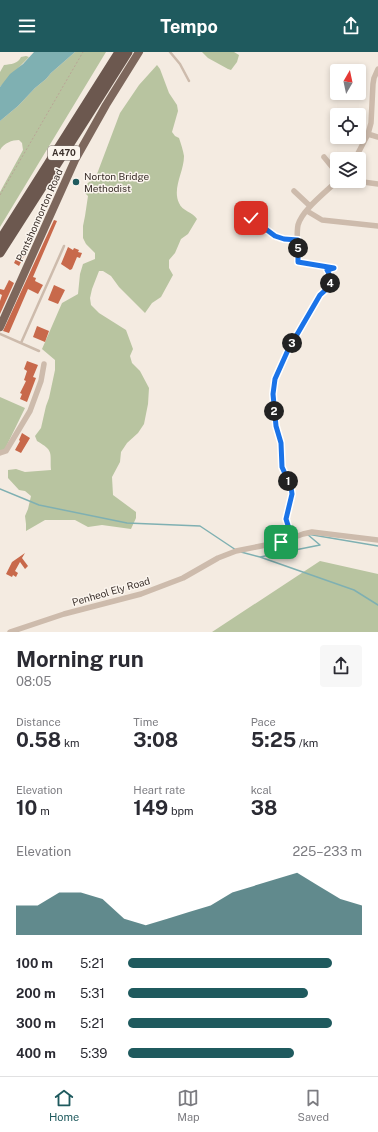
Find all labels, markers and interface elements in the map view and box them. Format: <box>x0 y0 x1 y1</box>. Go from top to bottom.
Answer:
icon: menu <box>16 15 38 37</box>
icon: share <box>340 15 362 37</box>
text: Tempo <box>160 16 218 37</box>
north arrow <box>330 64 366 100</box>
map controls <box>330 64 366 188</box>
button: locate <box>330 108 366 144</box>
road number: A470 <box>48 146 80 160</box>
button: layers <box>330 152 366 188</box>
street label: Pontshonnorton Road <box>13 167 65 263</box>
place label: Norton Bridge Methodist <box>84 170 150 194</box>
marker: Norton Bridge Methodist <box>71 177 81 187</box>
pin <box>234 201 268 235</box>
icon: check <box>240 207 262 229</box>
pin: 5 <box>288 238 308 258</box>
text: 5 <box>294 242 302 254</box>
pin: 4 <box>320 273 340 293</box>
text: 4 <box>326 277 334 289</box>
pin: 3 <box>282 333 302 353</box>
text: 3 <box>288 337 296 349</box>
pin: 2 <box>264 401 284 421</box>
text: 2 <box>271 405 278 417</box>
pin: 1 <box>278 471 298 491</box>
text: 1 <box>286 475 290 487</box>
pin <box>264 525 298 559</box>
icon: arrive <box>270 531 292 553</box>
street label: Penheol Ely Road <box>71 574 151 608</box>
button: share <box>320 645 362 687</box>
text: Morning run <box>16 646 144 672</box>
text: 08:05 <box>16 674 52 689</box>
text: Distance <box>16 716 61 728</box>
text: Time <box>133 716 158 728</box>
text: Pace <box>251 716 276 728</box>
text: 0.58 <box>16 728 61 752</box>
text: 3:08 <box>133 728 178 752</box>
text: 5:25 <box>251 728 296 752</box>
text: km <box>61 737 80 749</box>
text: /km <box>296 737 318 749</box>
text: Elevation <box>16 784 63 796</box>
text: Heart rate <box>133 784 185 796</box>
text: kcal <box>251 784 272 796</box>
text: 10 <box>16 796 37 820</box>
text: 149 <box>133 796 168 820</box>
text: 38 <box>251 796 277 820</box>
text: m <box>37 805 50 817</box>
text: bpm <box>168 805 194 817</box>
text: Elevation <box>16 844 71 859</box>
text: 225–233 m <box>293 844 362 859</box>
text: 100 m <box>16 956 53 971</box>
text: 5:21 <box>80 956 105 971</box>
text: 200 m <box>16 986 56 1001</box>
text: 5:31 <box>80 986 105 1001</box>
text: 300 m <box>16 1016 56 1031</box>
text: 5:21 <box>80 1016 105 1031</box>
text: 400 m <box>16 1046 56 1061</box>
text: 5:39 <box>80 1046 107 1061</box>
tab: Home <box>49 1087 79 1123</box>
tab: Map <box>177 1087 200 1123</box>
tab: Saved <box>298 1087 329 1123</box>

